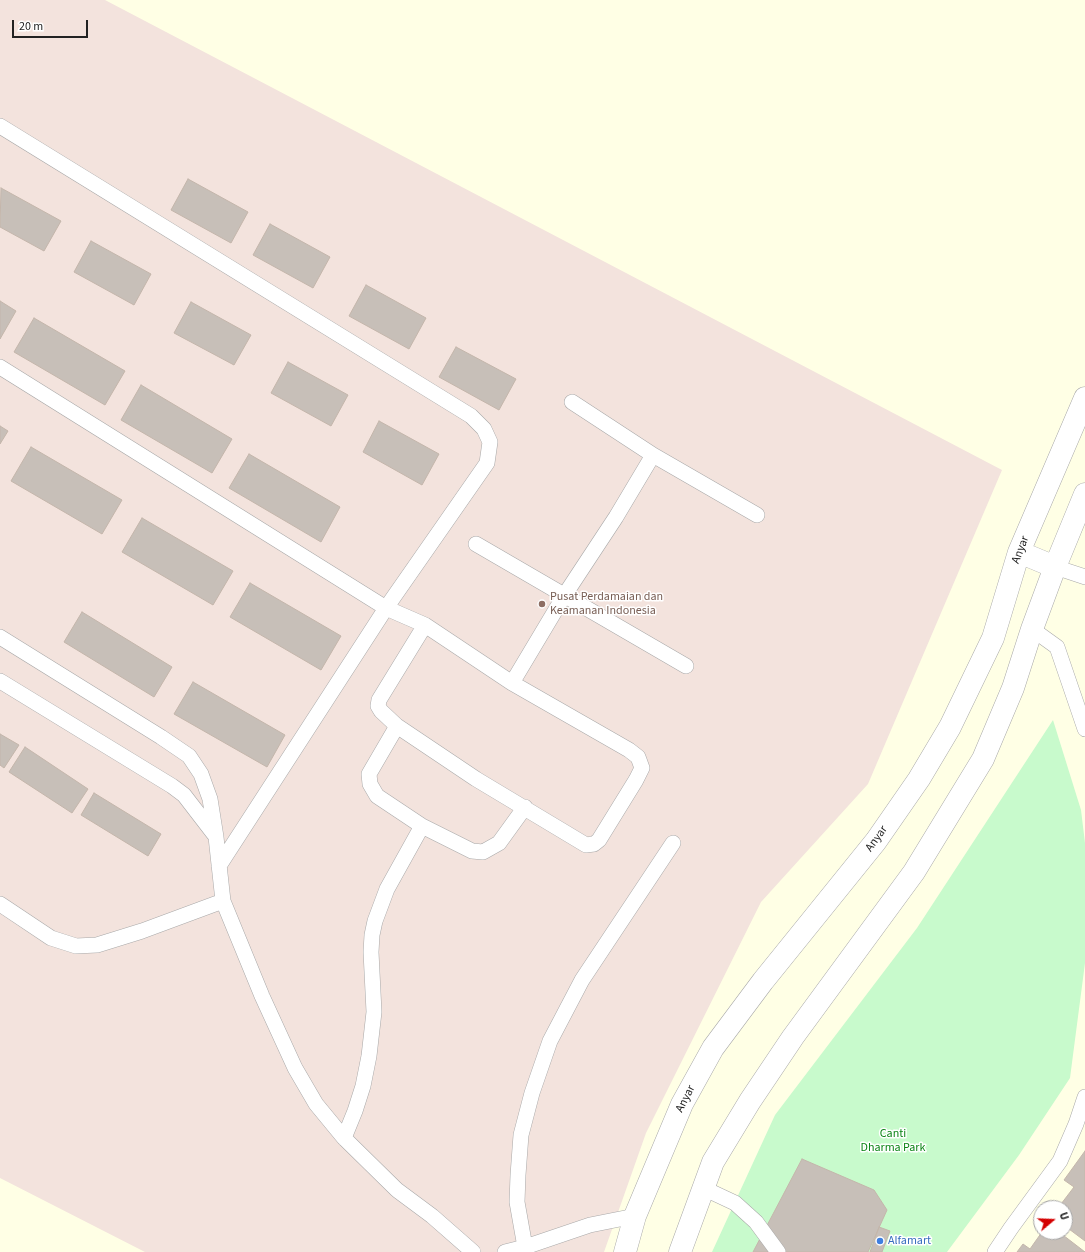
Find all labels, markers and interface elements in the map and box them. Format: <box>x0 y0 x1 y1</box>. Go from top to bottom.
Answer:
scale bar <box>14 12 90 38</box>
text: 20 m <box>19 18 43 35</box>
street label: Anyar <box>1009 534 1033 566</box>
place label: Pusat Perdamaian dan Keamanan Indonesia <box>550 590 663 618</box>
marker: Pusat Perdamaian dan Keamanan Indonesia <box>537 599 547 609</box>
street label: Anyar <box>863 823 891 855</box>
street label: Anyar <box>673 1083 699 1115</box>
park label: Canti Dharma Park <box>861 1127 925 1155</box>
north arrow <box>1033 1200 1073 1240</box>
text: U <box>1056 1210 1072 1222</box>
place label: Alfamart <box>888 1234 931 1248</box>
marker: Alfamart <box>875 1236 885 1246</box>

